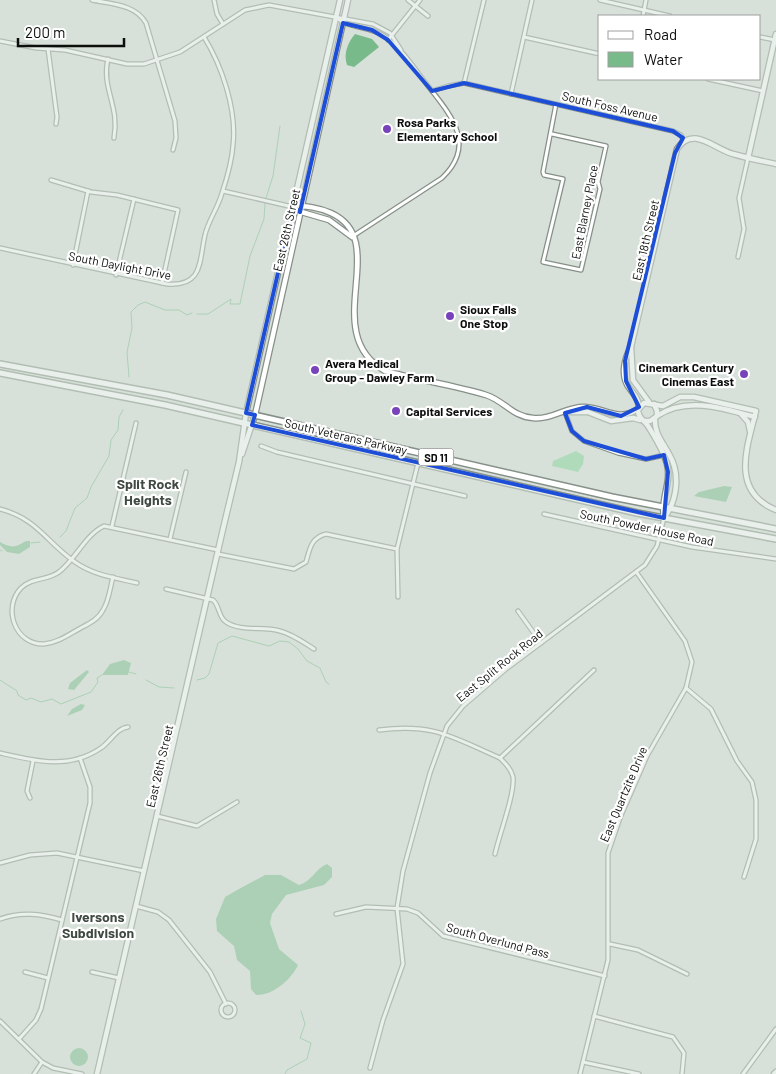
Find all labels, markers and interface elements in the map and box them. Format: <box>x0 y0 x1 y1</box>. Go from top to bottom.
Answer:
scale bar <box>18 15 124 47</box>
legend <box>598 15 761 80</box>
text: 200 m <box>25 23 65 41</box>
text: Road <box>644 25 677 43</box>
text: Water <box>644 50 683 68</box>
street label: South Foss Avenue <box>561 88 659 124</box>
place label: Rosa Parks Elementary School <box>397 115 497 143</box>
marker: Rosa Parks Elementary School <box>381 123 393 135</box>
street label: East Blarney Place <box>568 164 600 260</box>
street label: East 26th Street <box>270 187 302 273</box>
street label: East 18th Street <box>629 198 661 282</box>
street label: South Daylight Drive <box>67 248 173 282</box>
place label: Sioux Falls One Stop <box>460 302 517 330</box>
marker: Sioux Falls One Stop <box>444 310 456 322</box>
place label: Avera Medical Group - Dawley Farm <box>325 356 434 384</box>
place label: Cinemark Century Cinemas East <box>639 360 734 388</box>
marker: Avera Medical Group - Dawley Farm <box>309 364 321 376</box>
marker: Cinemark Century Cinemas East <box>738 368 750 380</box>
place label: Capital Services <box>406 404 492 418</box>
marker: Capital Services <box>390 405 402 417</box>
street label: South Veterans Parkway <box>283 415 409 457</box>
road number: SD 11 <box>418 448 454 466</box>
district label: Split Rock Heights <box>117 475 180 508</box>
street label: South Powder House Road <box>579 506 715 548</box>
street label: East Split Rock Road <box>453 626 545 704</box>
street label: East 26th Street <box>143 723 175 809</box>
street label: East Quartzite Drive <box>597 744 649 844</box>
district label: Iversons Subdivision <box>62 908 134 941</box>
street label: South Overlund Pass <box>445 920 551 961</box>

